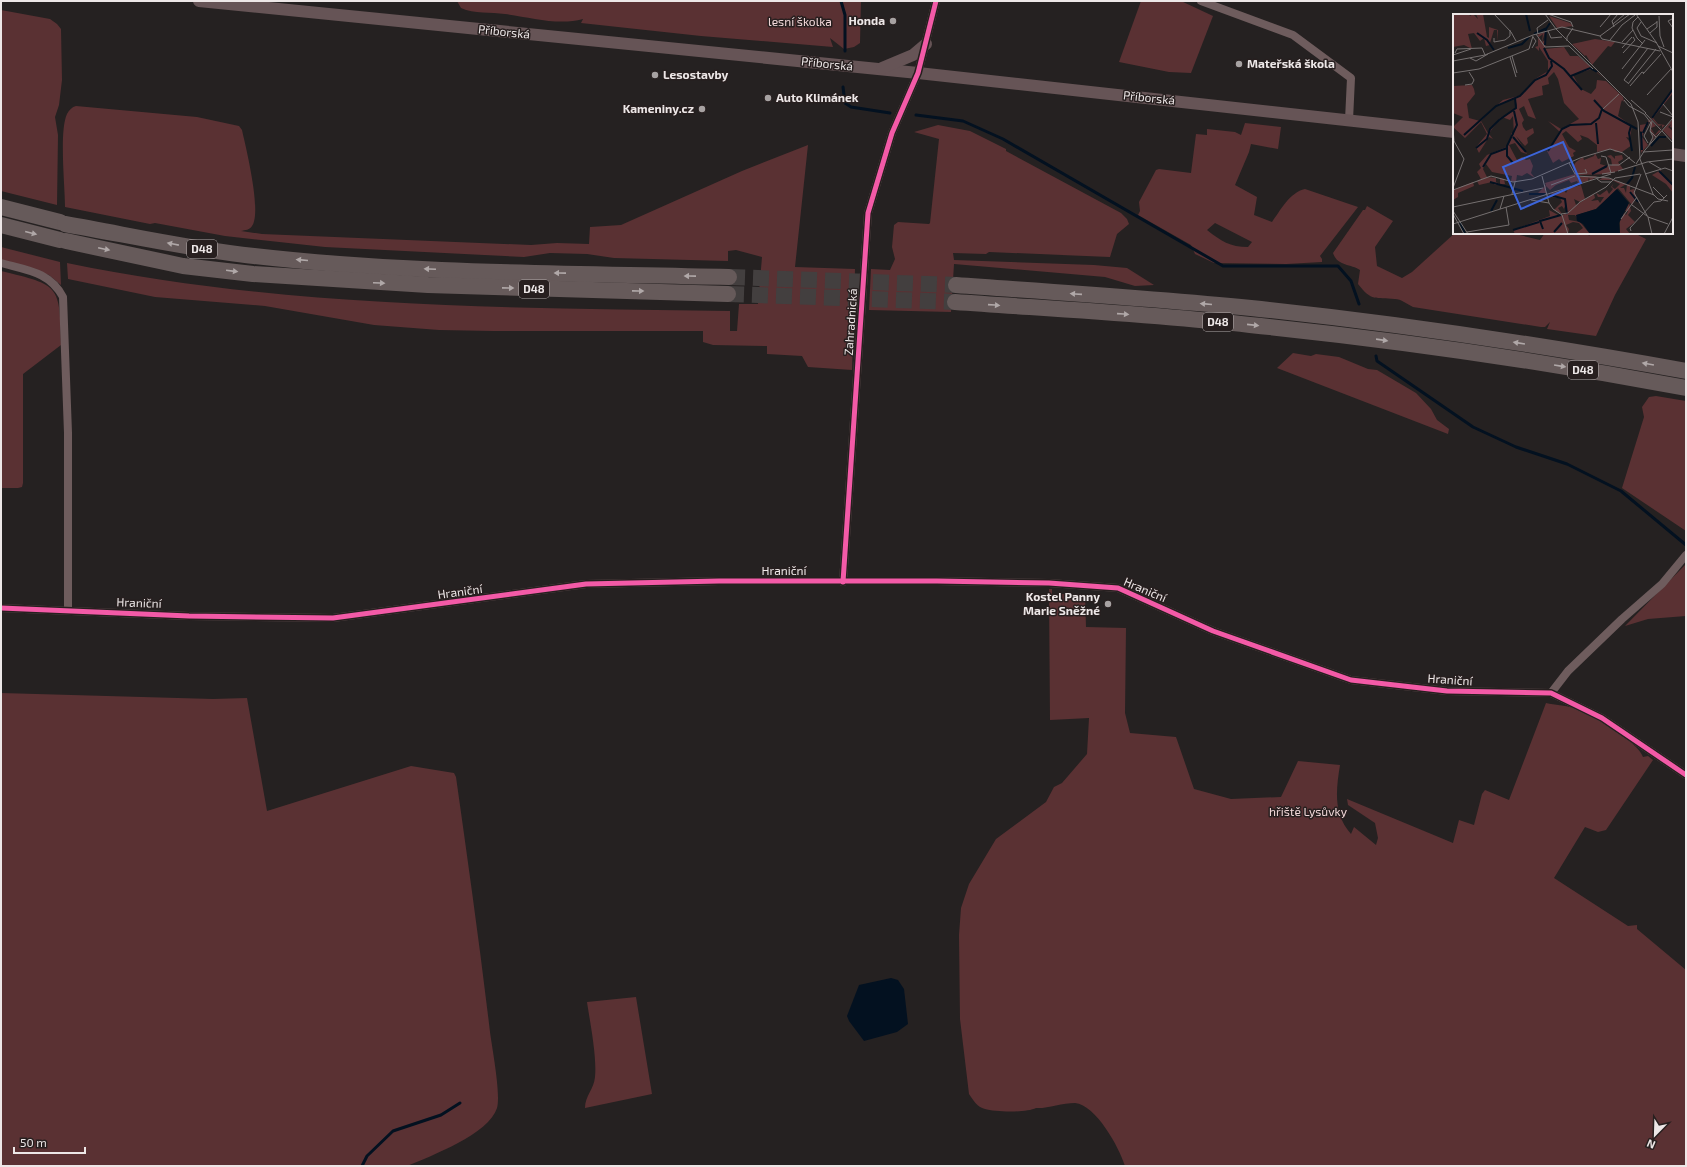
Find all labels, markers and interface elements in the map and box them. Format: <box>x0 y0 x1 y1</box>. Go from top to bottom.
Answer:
place label: Honda <box>848 13 885 27</box>
park label: lesní školka <box>768 14 832 28</box>
inset map <box>1453 14 1673 234</box>
marker: Honda <box>888 16 898 26</box>
street label: Příborská <box>477 21 531 41</box>
street label: Příborská <box>800 53 854 73</box>
place label: Mateřská škola <box>1247 56 1335 70</box>
marker: Mateřská škola <box>1234 59 1244 69</box>
place label: Lesostavby <box>663 67 729 82</box>
marker: Lesostavby <box>650 70 660 80</box>
street label: Příborská <box>1122 87 1176 107</box>
place label: Auto Klimánek <box>776 90 859 104</box>
marker: Auto Klimánek <box>763 93 773 103</box>
place label: Kameniny.cz <box>623 101 694 116</box>
marker: Kameniny.cz <box>697 104 707 114</box>
one-way arrow <box>24 230 37 236</box>
road number: D48 <box>187 240 217 258</box>
one-way arrow <box>167 241 179 247</box>
one-way arrow <box>98 247 110 253</box>
one-way arrow <box>296 257 308 264</box>
one-way arrow <box>423 266 436 272</box>
one-way arrow <box>226 268 238 275</box>
one-way arrow <box>553 270 566 276</box>
one-way arrow <box>684 273 696 280</box>
one-way arrow <box>373 279 385 286</box>
road number: D48 <box>519 280 549 298</box>
one-way arrow <box>502 285 515 291</box>
one-way arrow <box>632 288 644 295</box>
street label: Zahradnická <box>841 288 859 356</box>
one-way arrow <box>1070 290 1082 297</box>
one-way arrow <box>988 301 1000 308</box>
one-way arrow <box>1200 301 1212 308</box>
one-way arrow <box>1117 310 1129 317</box>
road number: D48 <box>1203 313 1233 331</box>
one-way arrow <box>1247 322 1259 328</box>
one-way arrow <box>1376 337 1388 344</box>
one-way arrow <box>1513 340 1525 346</box>
road number: D48 <box>1568 361 1598 379</box>
one-way arrow <box>1642 361 1654 367</box>
one-way arrow <box>1554 363 1566 369</box>
street label: Hraniční <box>761 563 808 577</box>
street label: Hraniční <box>1122 574 1170 605</box>
street label: Hraniční <box>437 581 484 601</box>
place label: Kostel Panny Marie Sněžné <box>1023 589 1100 617</box>
street label: Hraniční <box>116 594 163 610</box>
marker: Kostel Panny Marie Sněžné <box>1103 599 1113 609</box>
street label: Hraniční <box>1427 670 1474 688</box>
park label: hřiště Lysůvky <box>1269 804 1348 818</box>
north arrow <box>1635 1115 1675 1155</box>
scale bar <box>14 1129 85 1155</box>
text: 50 m <box>20 1135 47 1149</box>
text: N <box>1645 1137 1657 1152</box>

